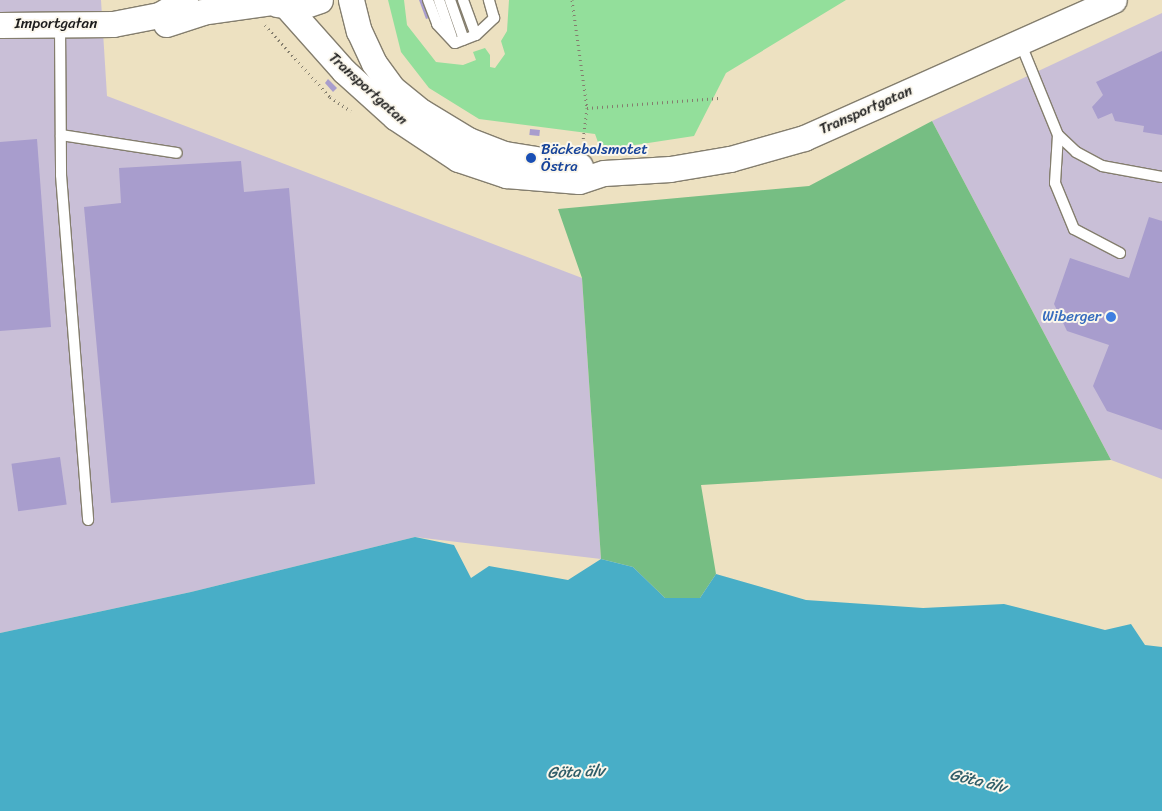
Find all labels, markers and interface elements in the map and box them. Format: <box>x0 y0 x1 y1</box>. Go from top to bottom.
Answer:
street label: Importgatan <box>15 15 97 33</box>
street label: Transportgatan <box>325 49 411 129</box>
street label: Transportgatan <box>817 81 915 139</box>
place label: Bäckebolsmotet Östra <box>541 140 648 175</box>
marker: Bäckebolsmotet Östra <box>525 152 537 164</box>
place label: Wiberger <box>1042 308 1101 326</box>
marker: Wiberger <box>1105 311 1117 323</box>
water label: Göta älv <box>547 761 605 783</box>
water label: Göta älv <box>948 765 1008 797</box>

